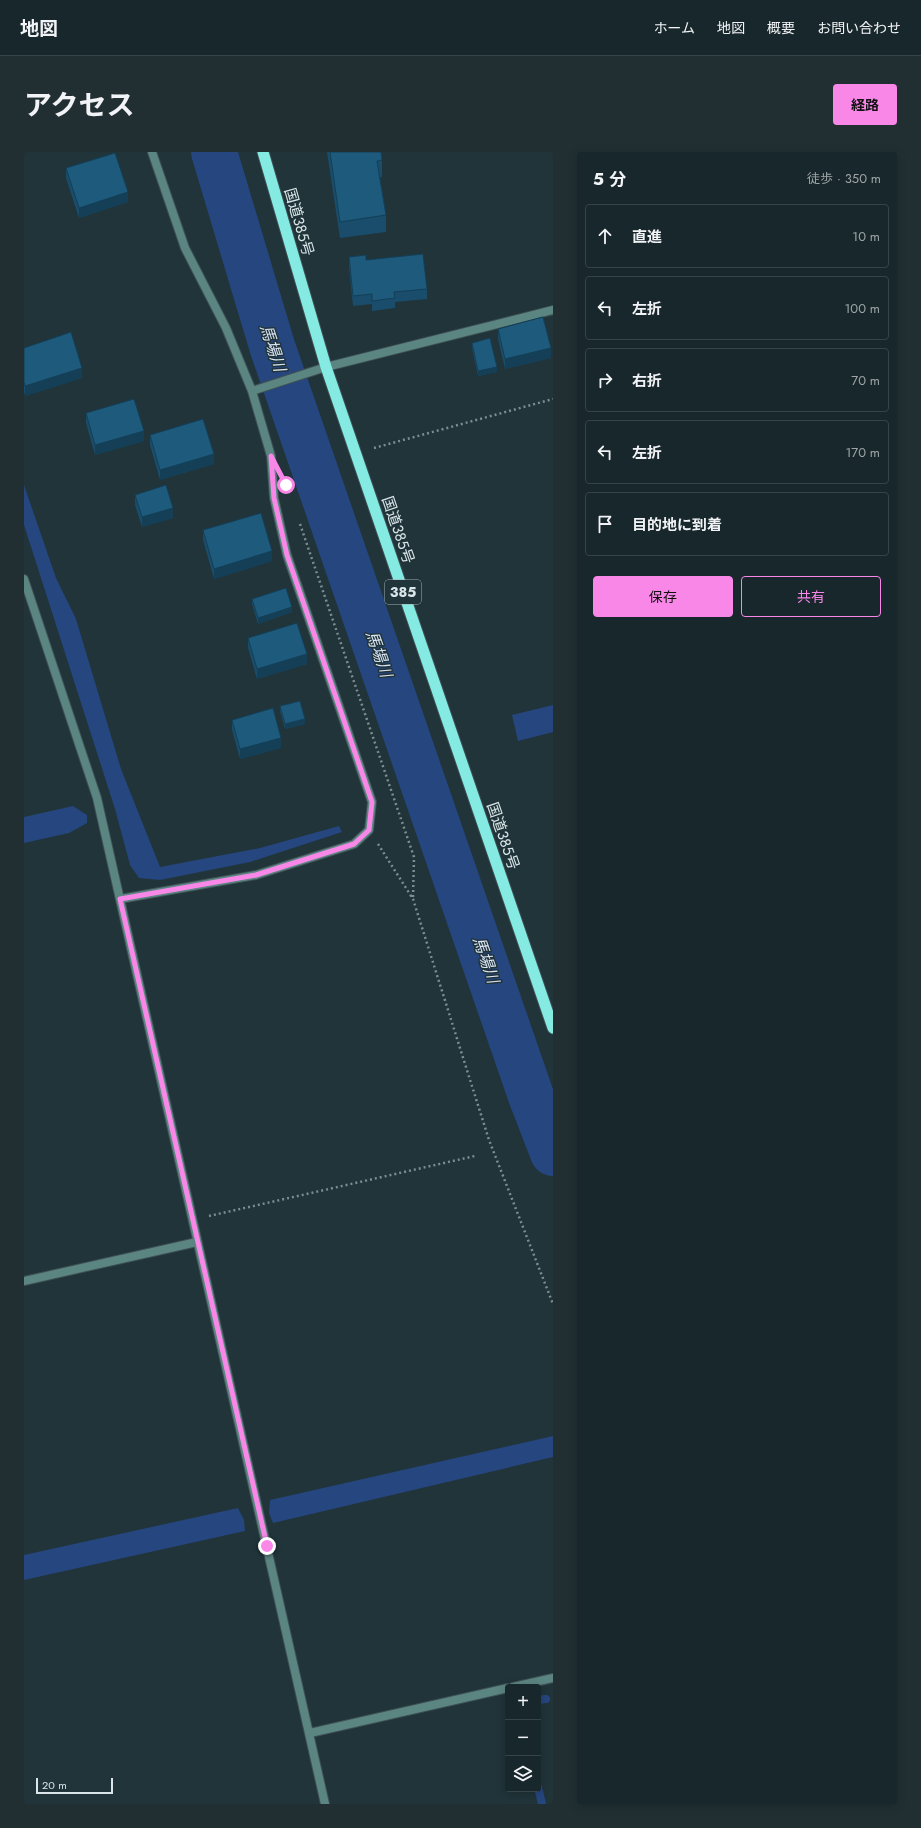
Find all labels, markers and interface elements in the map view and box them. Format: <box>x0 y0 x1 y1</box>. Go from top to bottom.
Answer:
text: 地図 <box>20 15 58 42</box>
text: ホーム <box>653 18 695 38</box>
text: 地図 <box>717 18 745 38</box>
text: 概要 <box>767 18 795 38</box>
text: お問い合わせ <box>817 18 901 38</box>
button: 経路 <box>833 84 897 125</box>
text: アクセス <box>24 85 135 126</box>
text: 5 分 <box>593 167 626 191</box>
text: 徒歩 · 350 m <box>807 169 881 188</box>
street label: 国道385号 <box>279 185 319 259</box>
icon: ahead <box>594 225 616 247</box>
text: 直進 <box>632 226 662 248</box>
text: 10 m <box>852 227 880 246</box>
icon: left <box>594 297 616 319</box>
text: 左折 <box>632 298 662 320</box>
text: 100 m <box>845 299 880 318</box>
water label: 馬場川 <box>255 322 292 376</box>
icon: right <box>594 369 616 391</box>
text: 右折 <box>632 370 662 392</box>
text: 70 m <box>851 371 880 390</box>
icon: left <box>594 441 616 463</box>
text: 左折 <box>632 442 662 464</box>
text: 170 m <box>845 443 880 462</box>
route start <box>277 476 295 494</box>
street label: 国道385号 <box>376 493 420 567</box>
icon: arrive <box>594 513 616 535</box>
text: 目的地に到着 <box>632 514 722 536</box>
button: 保存 <box>593 576 733 617</box>
button: 共有 <box>741 576 881 617</box>
road number: 385 <box>385 580 421 604</box>
water label: 馬場川 <box>360 628 398 682</box>
street label: 国道385号 <box>481 799 525 873</box>
water label: 馬場川 <box>467 934 505 988</box>
route end <box>258 1537 276 1555</box>
map controls <box>505 1684 541 1792</box>
button: + <box>505 1684 541 1720</box>
button: − <box>505 1720 541 1756</box>
button: layers <box>505 1756 541 1792</box>
scale bar <box>36 1776 113 1795</box>
text: 20 m <box>42 1777 67 1793</box>

